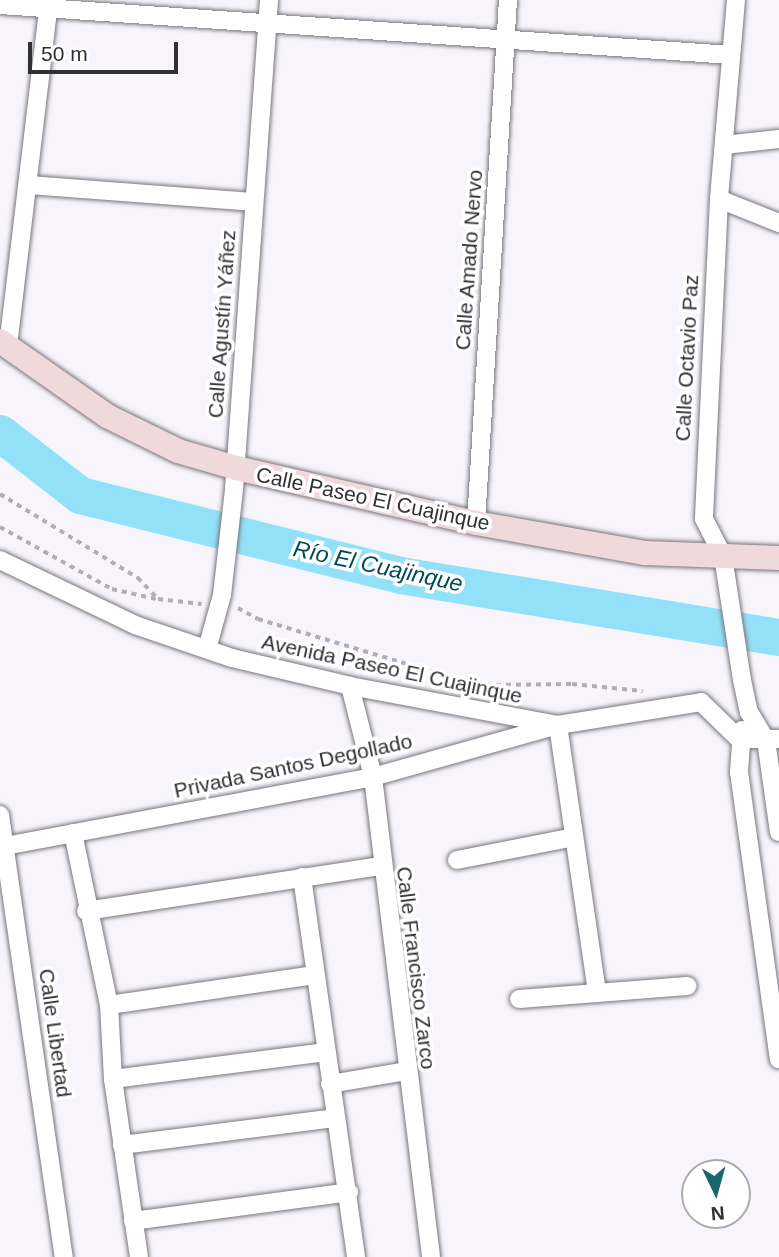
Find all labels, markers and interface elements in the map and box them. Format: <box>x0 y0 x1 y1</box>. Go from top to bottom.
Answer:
scale bar <box>32 28 182 72</box>
text: 50 m <box>41 42 88 65</box>
street label: Calle Amado Nervo <box>450 168 488 352</box>
street label: Calle Agustín Yáñez <box>203 228 241 420</box>
street label: Calle Octavio Paz <box>670 274 704 442</box>
street label: Calle Paseo El Cuajinque <box>254 462 492 536</box>
water label: Río El Cuajinque <box>291 535 465 597</box>
street label: Avenida Paseo El Cuajinque <box>259 629 525 709</box>
street label: Privada Santos Degollado <box>172 728 414 804</box>
street label: Calle Francisco Zarco <box>391 865 441 1071</box>
street label: Calle Libertad <box>34 967 76 1099</box>
north arrow <box>681 1159 751 1229</box>
text: N <box>710 1202 725 1224</box>

